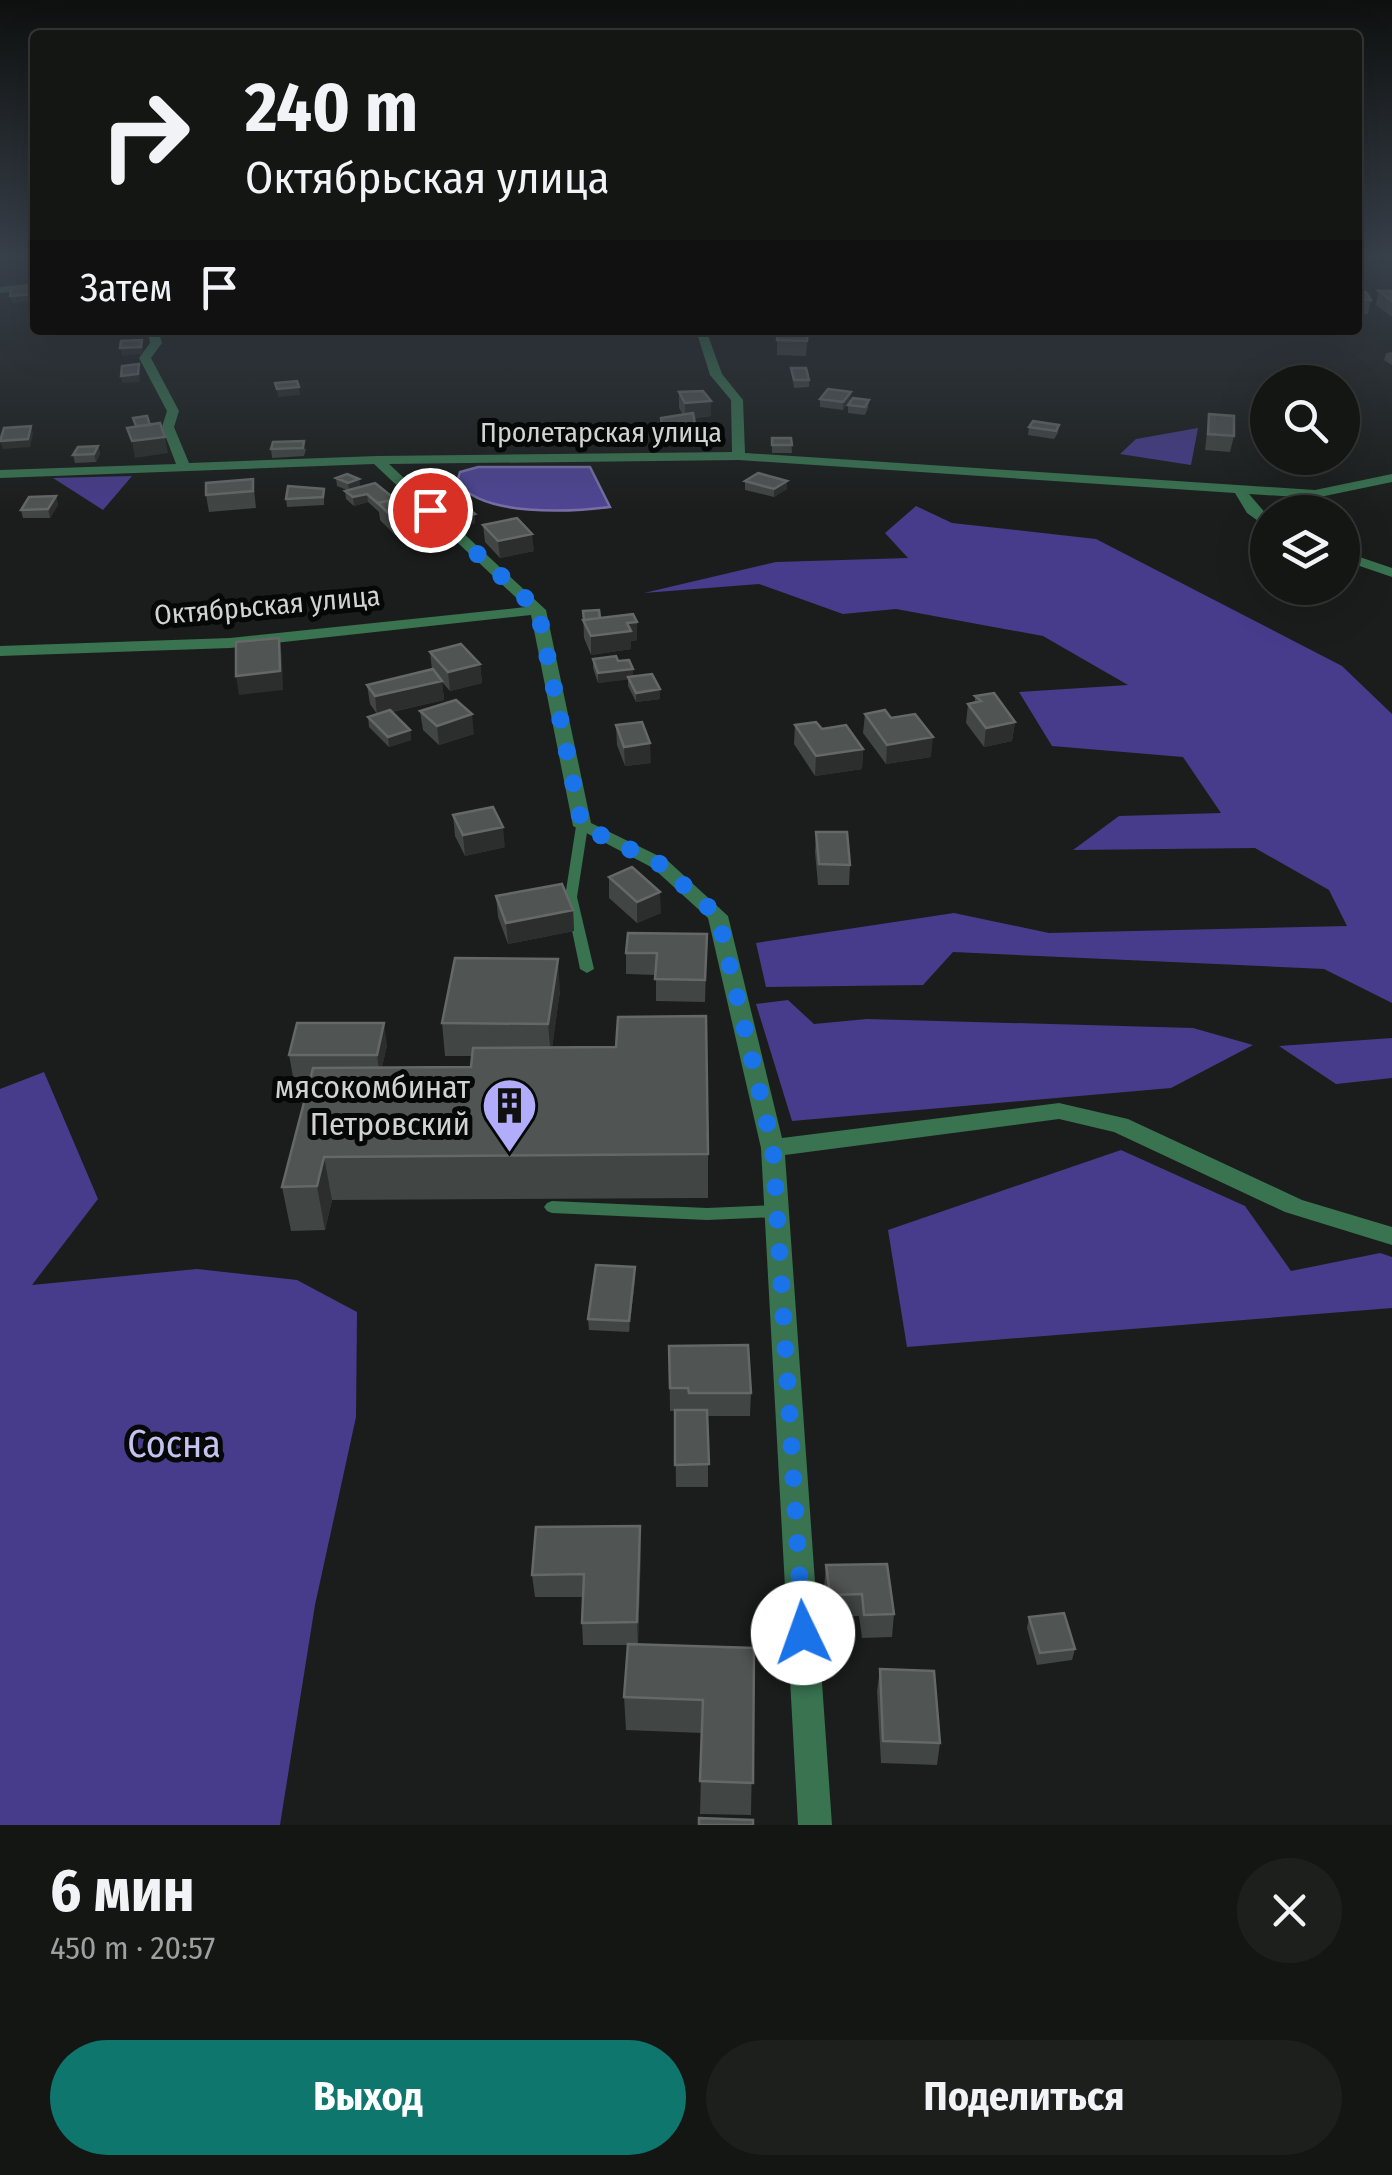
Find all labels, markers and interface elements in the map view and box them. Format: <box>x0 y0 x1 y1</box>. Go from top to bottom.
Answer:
text: 240 m <box>245 66 418 150</box>
icon: right <box>80 70 210 200</box>
text: Октябрьская улица <box>245 151 610 205</box>
icon: arrive <box>192 260 247 315</box>
text: Затем <box>80 265 172 311</box>
map controls <box>1250 365 1360 605</box>
button: search <box>1250 365 1360 475</box>
street label: Пролетарская улица <box>480 416 722 449</box>
pin <box>388 468 473 553</box>
icon: arrive <box>403 483 458 538</box>
button: layers <box>1250 495 1360 605</box>
street label: Октябрьская улица <box>153 579 381 632</box>
place label: мясокомбинат Петровский <box>275 1068 470 1143</box>
building icon: мясокомбинат Петровский <box>479 1075 539 1154</box>
park label: Сосна <box>127 1421 221 1467</box>
position arrow <box>751 1581 855 1685</box>
text: 6 мин <box>50 1855 195 1927</box>
button: close <box>1237 1858 1342 1963</box>
text: 450 m · 20:57 <box>50 1929 215 1967</box>
button: Выход <box>50 2040 686 2155</box>
button: Поделиться <box>706 2040 1342 2155</box>

